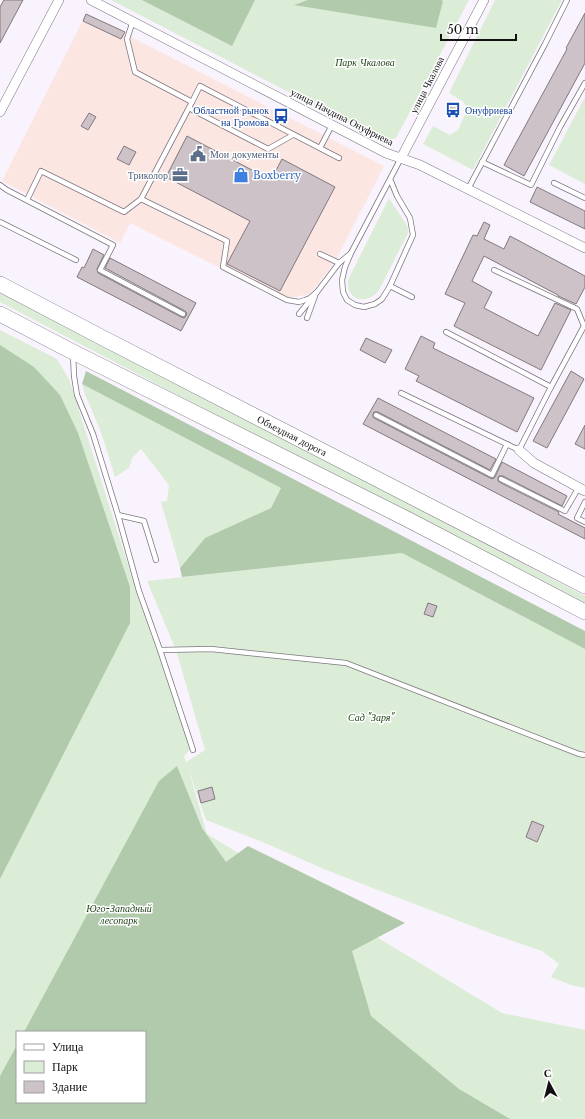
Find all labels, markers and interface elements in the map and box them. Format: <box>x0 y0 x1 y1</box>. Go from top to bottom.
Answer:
scale bar <box>441 16 516 42</box>
text: 50 m <box>447 22 479 37</box>
street label: улица Чкалова <box>407 54 447 116</box>
park label: Парк Чкалова <box>334 56 395 69</box>
street label: улица Начдива Онуфриева <box>288 85 396 149</box>
bus stop icon: Онуфриева <box>444 101 462 119</box>
place label: Областной рынок на Громова <box>193 104 270 129</box>
place label: Онуфриева <box>465 104 513 117</box>
bus stop icon: Областной рынок на Громова <box>272 107 290 125</box>
public building icon: Мои документы <box>189 145 207 163</box>
place label: Мои документы <box>210 148 279 161</box>
office icon: Триколор <box>171 166 189 184</box>
shop icon: Boxberry <box>232 166 250 184</box>
place label: Триколор <box>128 169 168 182</box>
place label: Boxberry <box>253 169 302 182</box>
street label: Объездная дорога <box>255 412 330 459</box>
park label: Сад "Заря" <box>348 711 395 724</box>
park label: Юго-Западный лесопарк <box>85 902 152 927</box>
legend <box>16 1031 146 1103</box>
text: Улица <box>52 1039 84 1054</box>
text: Парк <box>52 1059 78 1074</box>
north arrow <box>529 1063 569 1103</box>
text: С <box>543 1066 553 1081</box>
text: Здание <box>52 1079 87 1094</box>

